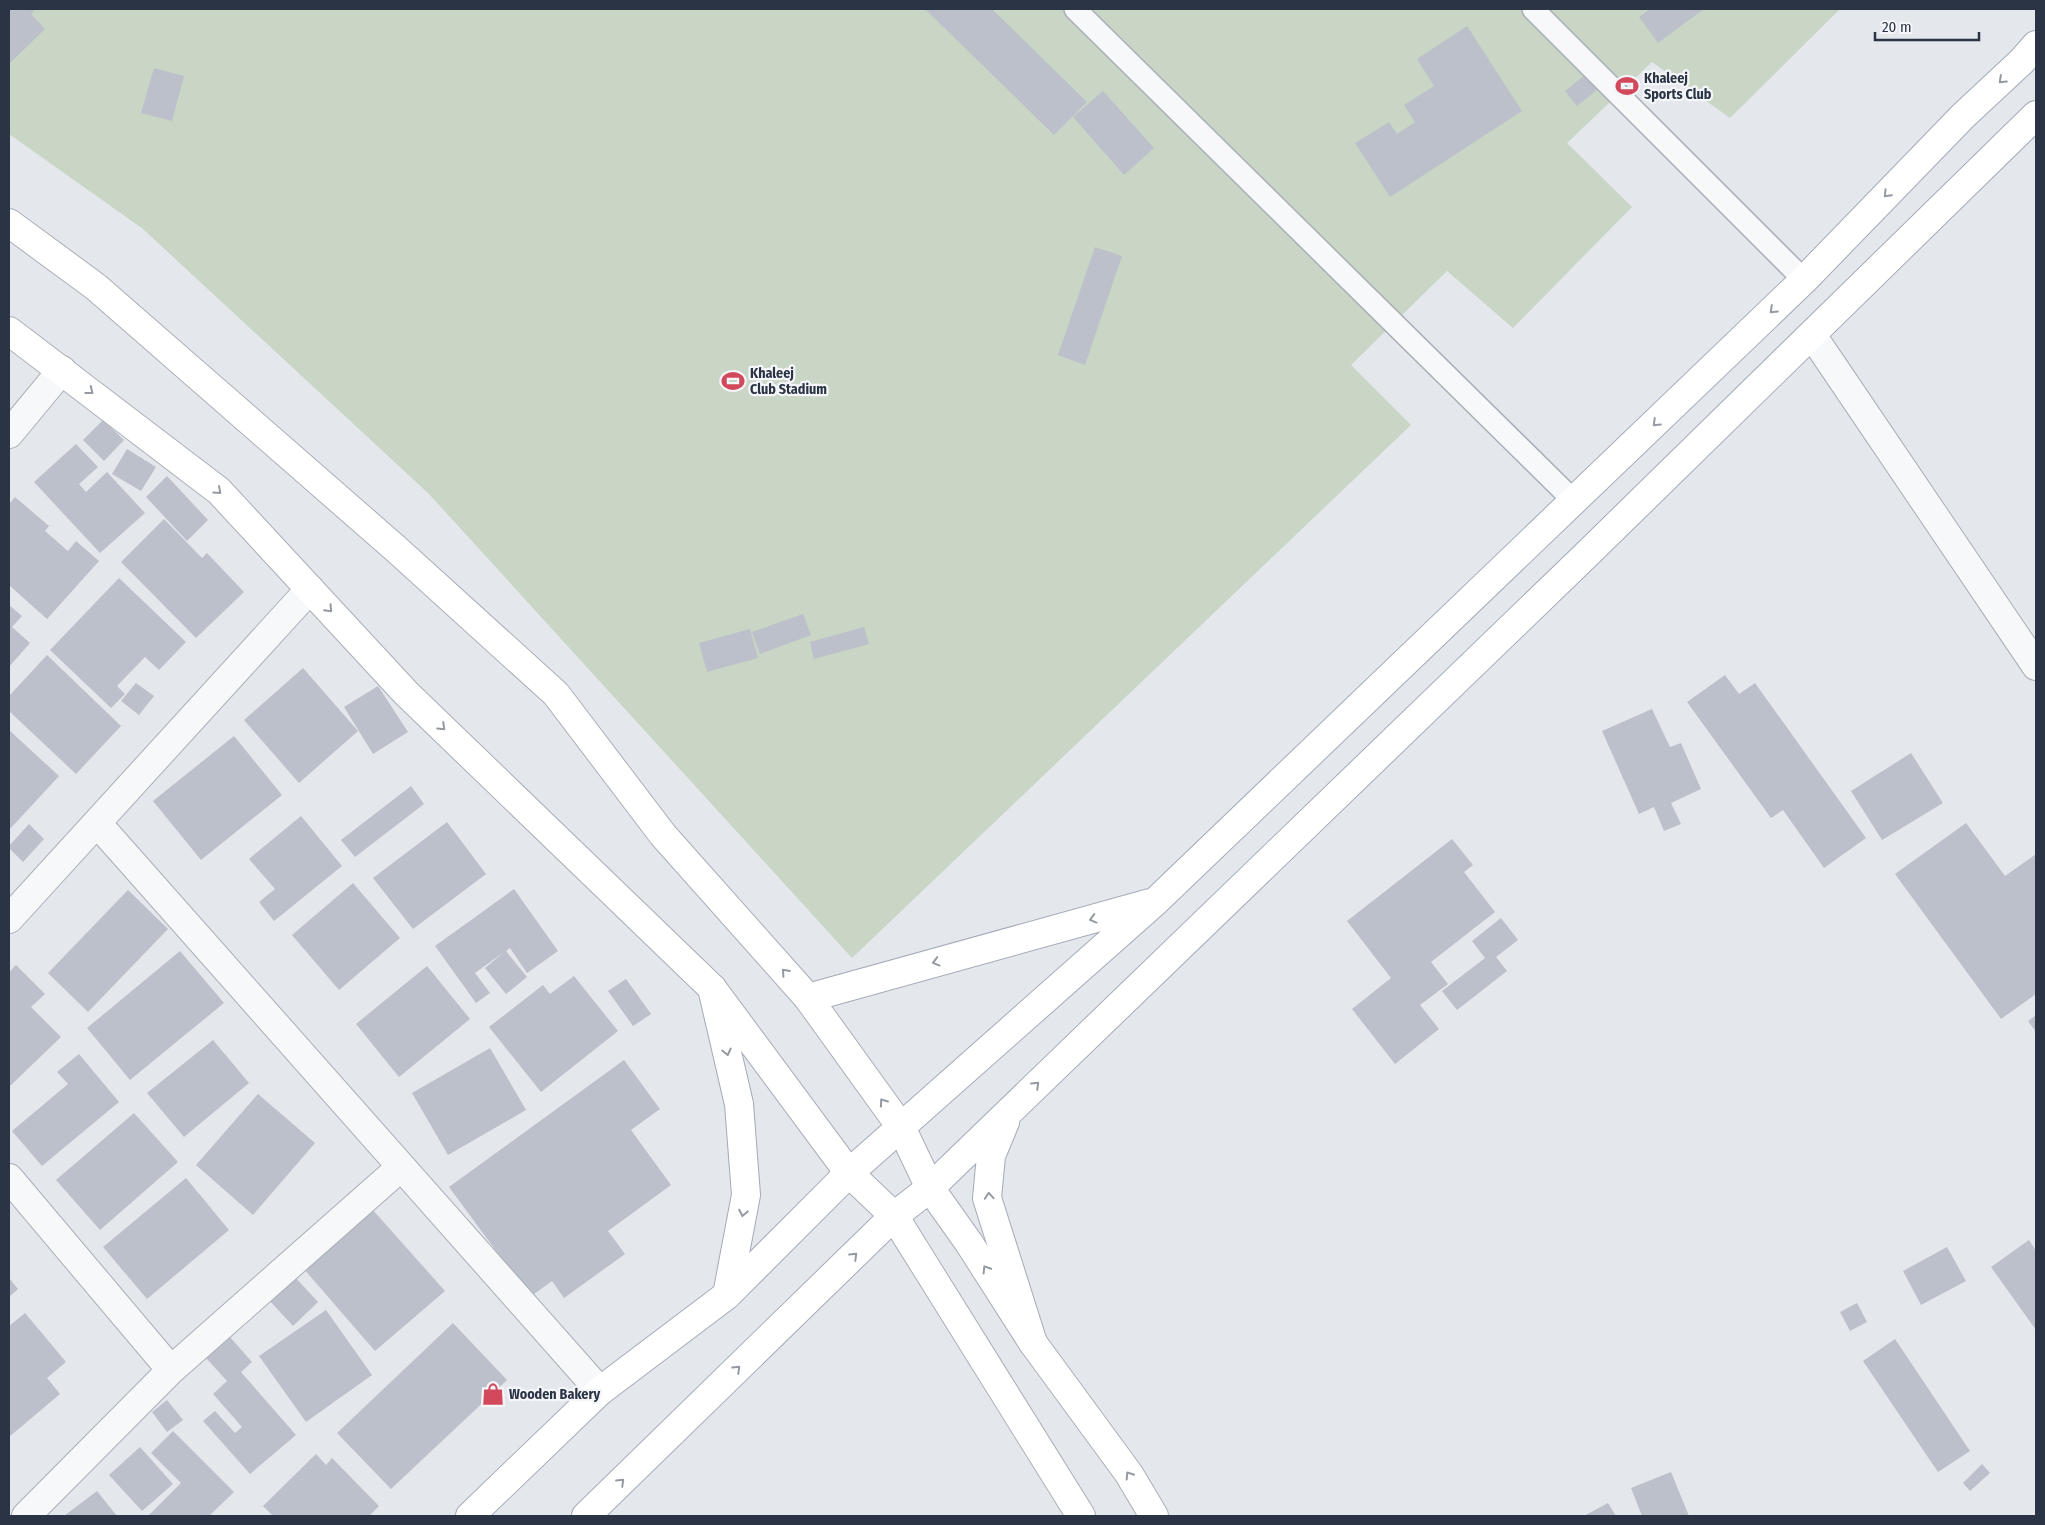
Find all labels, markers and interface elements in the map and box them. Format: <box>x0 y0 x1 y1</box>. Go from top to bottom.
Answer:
scale bar <box>1875 10 1979 42</box>
text: 20 m <box>1882 18 1912 36</box>
place label: Khaleej Sports Club <box>1644 70 1712 103</box>
sports icon: Khaleej Sports Club <box>1614 73 1640 99</box>
one-way arrow <box>1999 74 2008 83</box>
one-way arrow <box>1884 189 1893 198</box>
one-way arrow <box>1770 304 1779 313</box>
place label: Khaleej Club Stadium <box>750 365 827 398</box>
sports icon: Khaleej Club Stadium <box>720 368 746 394</box>
one-way arrow <box>84 386 93 394</box>
one-way arrow <box>1653 417 1662 426</box>
one-way arrow <box>213 485 222 494</box>
one-way arrow <box>323 604 332 613</box>
one-way arrow <box>436 721 445 730</box>
one-way arrow <box>1088 913 1097 924</box>
one-way arrow <box>931 956 940 967</box>
one-way arrow <box>782 969 791 978</box>
one-way arrow <box>721 1048 732 1057</box>
one-way arrow <box>1030 1082 1039 1091</box>
one-way arrow <box>880 1098 889 1108</box>
one-way arrow <box>983 1192 994 1200</box>
one-way arrow <box>738 1208 749 1217</box>
one-way arrow <box>848 1252 857 1261</box>
one-way arrow <box>983 1266 993 1275</box>
one-way arrow <box>731 1366 740 1375</box>
shop icon: Wooden Bakery <box>480 1381 506 1407</box>
place label: Wooden Bakery <box>509 1386 601 1403</box>
one-way arrow <box>1126 1471 1135 1480</box>
one-way arrow <box>615 1479 624 1488</box>

